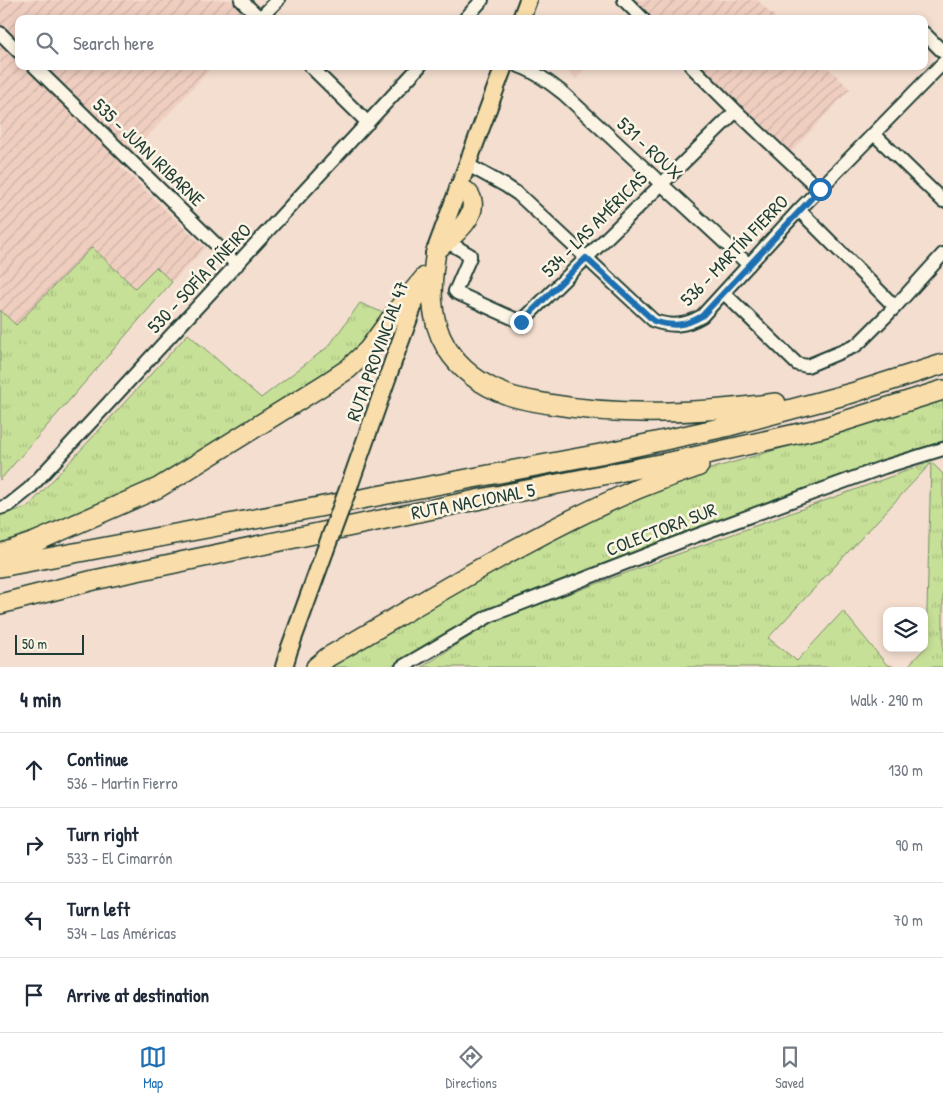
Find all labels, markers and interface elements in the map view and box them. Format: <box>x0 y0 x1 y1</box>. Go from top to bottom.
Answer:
search box <box>15 15 928 70</box>
icon: search <box>33 29 61 57</box>
text: Search here <box>73 30 154 56</box>
street label: 535 - JUAN IRIBARNE <box>88 92 211 212</box>
street label: 531 - ROUX <box>612 111 688 185</box>
street label: 534 - LAS AMÉRICAS <box>535 165 653 283</box>
route start <box>809 178 832 201</box>
street label: 536 - MARTÍN FIERRO <box>674 189 794 311</box>
street label: 530 - SOFÍA PIÑEIRO <box>141 217 257 339</box>
street label: RUTA PROVINCIAL 47 <box>340 277 414 425</box>
route end <box>510 311 533 334</box>
street label: RUTA NACIONAL 5 <box>409 476 537 526</box>
street label: COLECTORA SUR <box>602 496 720 562</box>
map controls <box>883 607 928 652</box>
button: layers <box>883 607 928 652</box>
scale bar <box>15 632 84 655</box>
text: 50 m <box>22 634 47 653</box>
text: 4 min <box>20 685 61 714</box>
text: Walk · 290 m <box>850 689 923 711</box>
text: Continue <box>67 746 128 772</box>
icon: ahead <box>20 756 48 784</box>
text: 130 m <box>888 759 923 781</box>
text: 536 - Martín Fierro <box>67 772 178 794</box>
text: Turn right <box>67 821 138 847</box>
icon: right <box>20 831 48 859</box>
text: 90 m <box>895 834 923 856</box>
text: 533 - El Cimarrón <box>67 847 172 869</box>
text: Turn left <box>67 896 130 922</box>
icon: left <box>20 906 48 934</box>
text: 70 m <box>893 909 923 931</box>
text: 534 - Las Américas <box>67 922 176 944</box>
icon: arrive <box>20 981 48 1009</box>
text: Arrive at destination <box>67 982 209 1008</box>
tab: Map <box>139 1043 167 1092</box>
tab: Directions <box>445 1043 497 1092</box>
tab: Saved <box>775 1043 804 1092</box>

